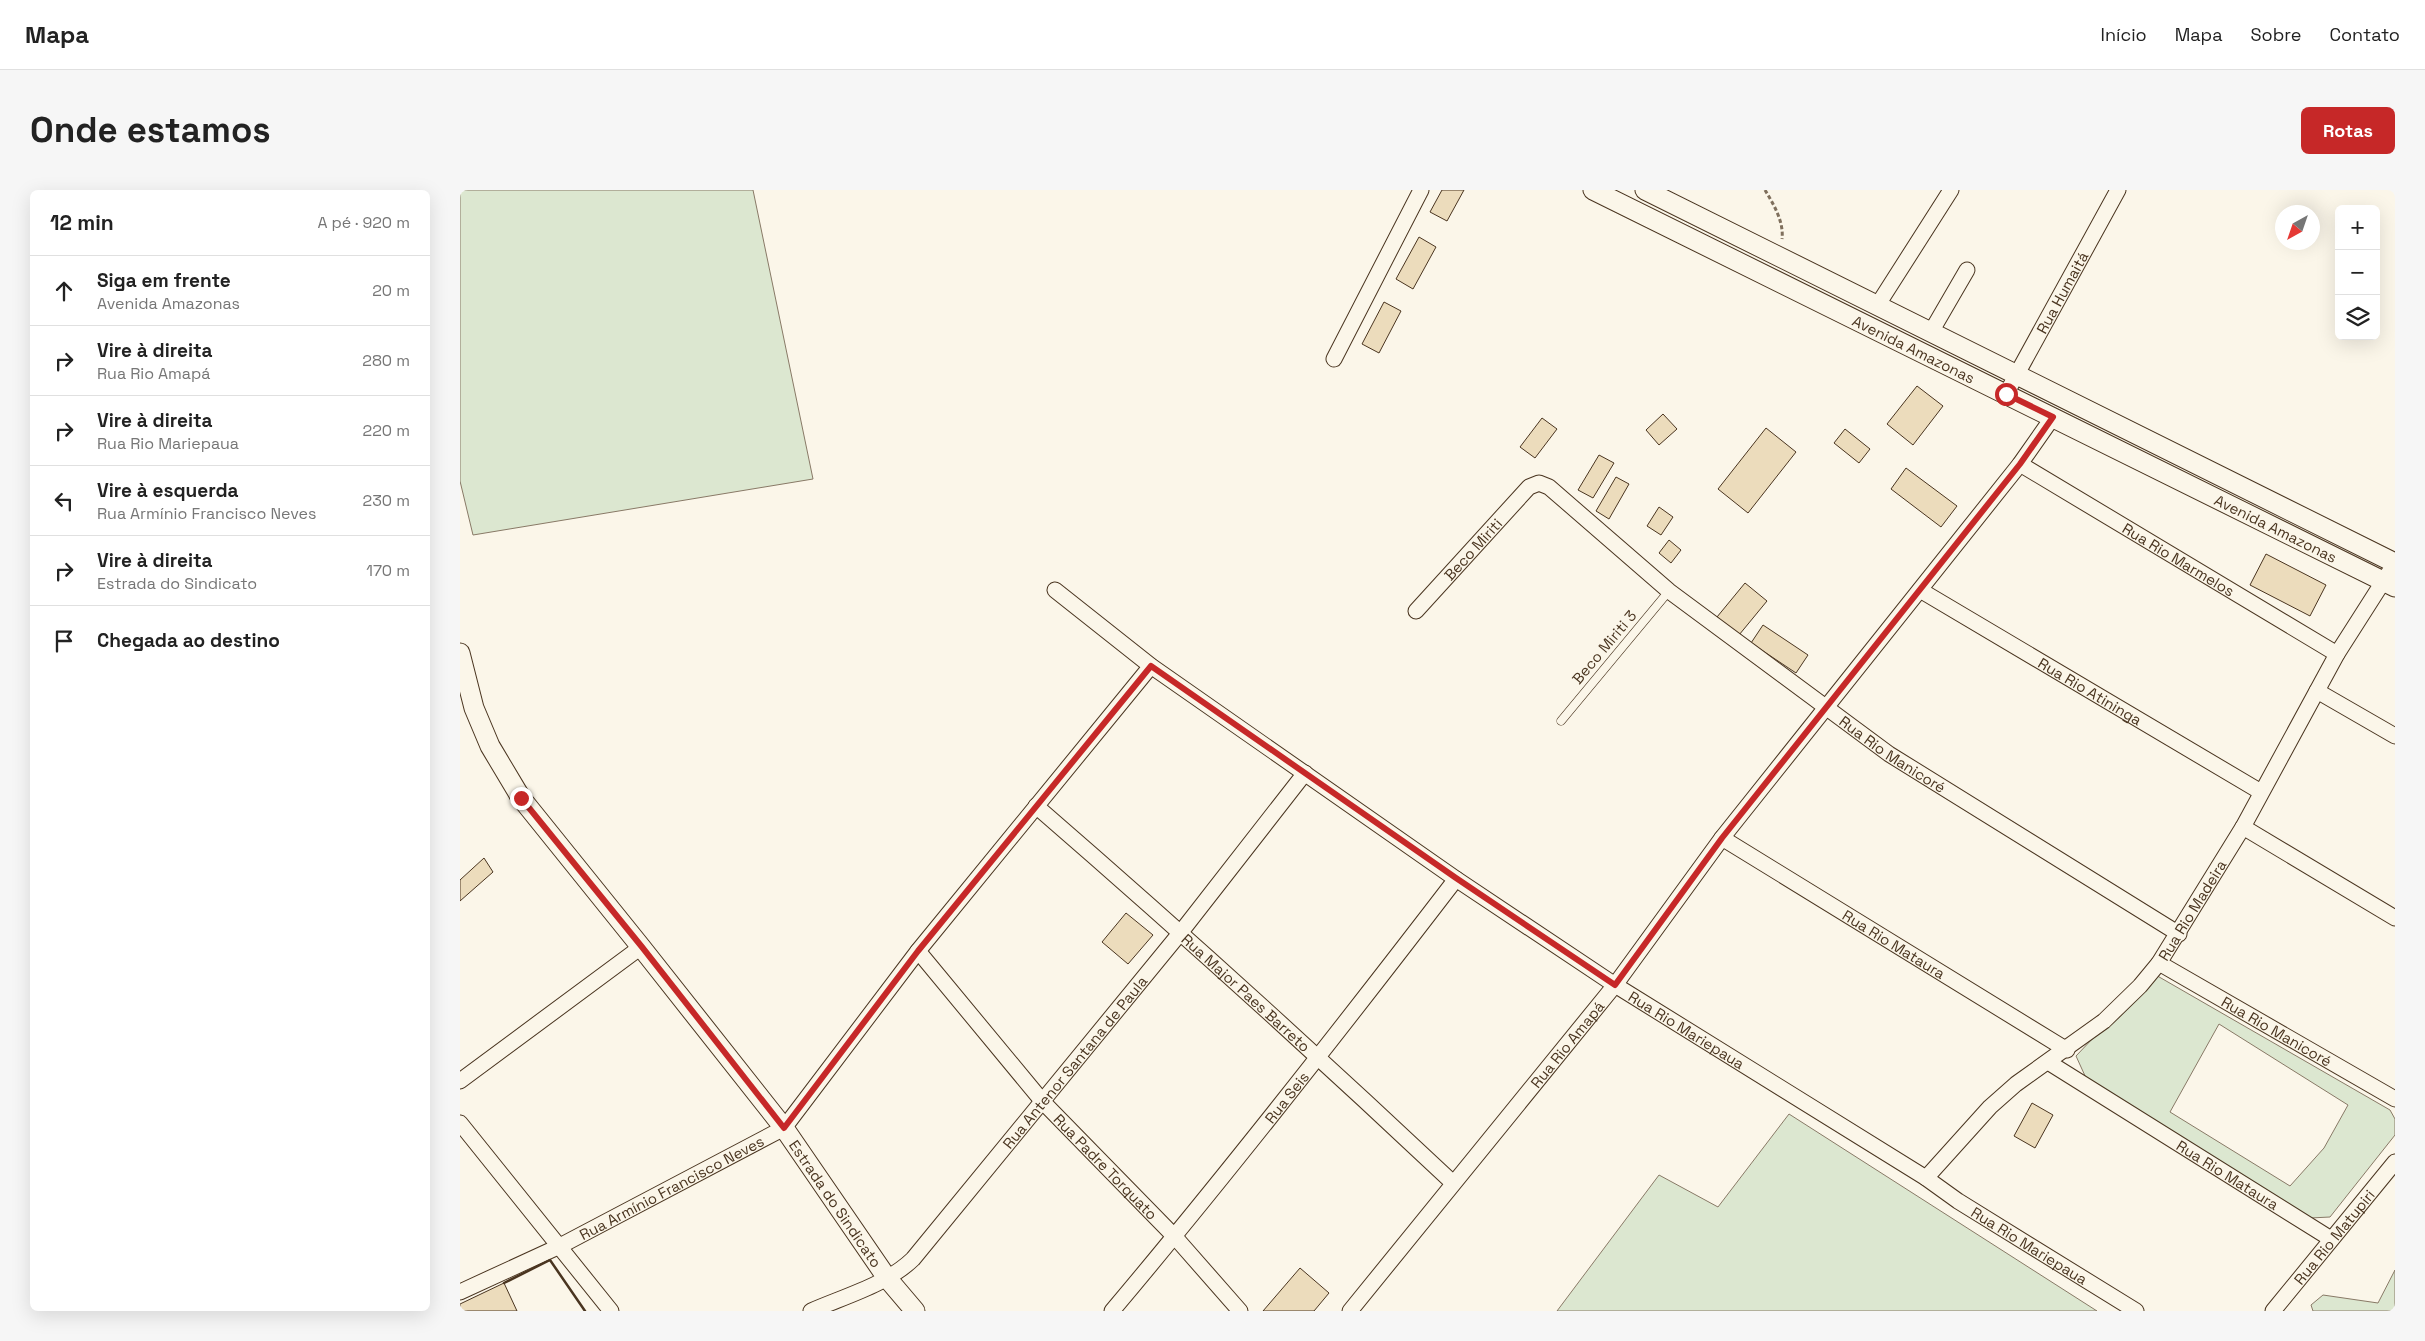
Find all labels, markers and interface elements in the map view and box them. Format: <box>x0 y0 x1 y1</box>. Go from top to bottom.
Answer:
text: Mapa <box>25 19 89 50</box>
text: Início <box>2101 23 2147 46</box>
text: Mapa <box>2175 23 2223 46</box>
text: Sobre <box>2251 23 2301 46</box>
text: Contato <box>2329 23 2400 46</box>
button: Rotas <box>2301 107 2395 154</box>
text: Onde estamos <box>30 108 271 152</box>
north arrow <box>2275 205 2320 250</box>
map controls <box>2335 205 2380 340</box>
button: + <box>2335 205 2380 250</box>
text: 12 min <box>50 209 114 236</box>
text: A pé · 920 m <box>317 212 410 233</box>
street label: Rua Humaitá <box>2032 248 2092 337</box>
button: − <box>2335 250 2380 295</box>
text: Siga em frente <box>97 268 231 293</box>
icon: ahead <box>50 277 78 305</box>
text: 20 m <box>372 280 410 301</box>
text: Avenida Amazonas <box>97 293 240 314</box>
button: layers <box>2335 295 2380 340</box>
street label: Avenida Amazonas <box>1849 311 1978 387</box>
text: Vire à direita <box>97 338 213 363</box>
icon: right <box>50 347 78 375</box>
text: 280 m <box>362 350 410 371</box>
text: Rua Rio Amapá <box>97 363 211 384</box>
route start <box>1995 383 2018 406</box>
text: Vire à direita <box>97 408 213 433</box>
icon: right <box>50 417 78 445</box>
text: 220 m <box>363 420 410 441</box>
text: Rua Rio Mariepaua <box>97 433 239 454</box>
text: Vire à esquerda <box>97 478 239 503</box>
icon: left <box>50 487 78 515</box>
text: 230 m <box>363 490 410 511</box>
street label: Avenida Amazonas <box>2212 490 2340 566</box>
text: Rua Armínio Francisco Neves <box>97 503 316 524</box>
street label: Beco Miriti <box>1439 514 1506 584</box>
street label: Rua Rio Marmelos <box>2119 518 2238 600</box>
text: Vire à direita <box>97 548 213 573</box>
icon: right <box>50 557 78 585</box>
text: 170 m <box>366 560 410 581</box>
text: Estrada do Sindicato <box>97 573 257 594</box>
street label: Beco Miriti 3 <box>1568 606 1640 688</box>
icon: arrive <box>50 627 78 655</box>
text: Chegada ao destino <box>97 628 280 653</box>
street label: Rua Rio Atininga <box>2035 653 2146 729</box>
street label: Rua Rio Manicoré <box>1836 711 1950 797</box>
route end <box>510 787 533 810</box>
street label: Rua Rio Madeira <box>2153 856 2230 964</box>
street label: Rua Rio Mataura <box>1839 905 1949 983</box>
street label: Rua Major Paes Barreto <box>1178 929 1315 1056</box>
street label: Rua Antenor Santana de Paula <box>998 971 1151 1152</box>
street label: Rua Rio Mariepaua <box>1625 986 1749 1073</box>
street label: Rua Rio Manicoré <box>2218 992 2336 1070</box>
street label: Rua Rio Amapá <box>1526 996 1608 1091</box>
street label: Rua Seis <box>1260 1067 1313 1127</box>
street label: Rua Padre Torquato <box>1050 1109 1162 1223</box>
street label: Rua Armínio Francisco Neves <box>576 1131 767 1244</box>
street label: Rua Rio Mataura <box>2173 1135 2283 1214</box>
street label: Estrada do Sindicato <box>785 1136 886 1271</box>
street label: Rua Rio Matupiri <box>2289 1185 2378 1288</box>
street label: Rua Rio Mariepaua <box>1968 1202 2091 1288</box>

